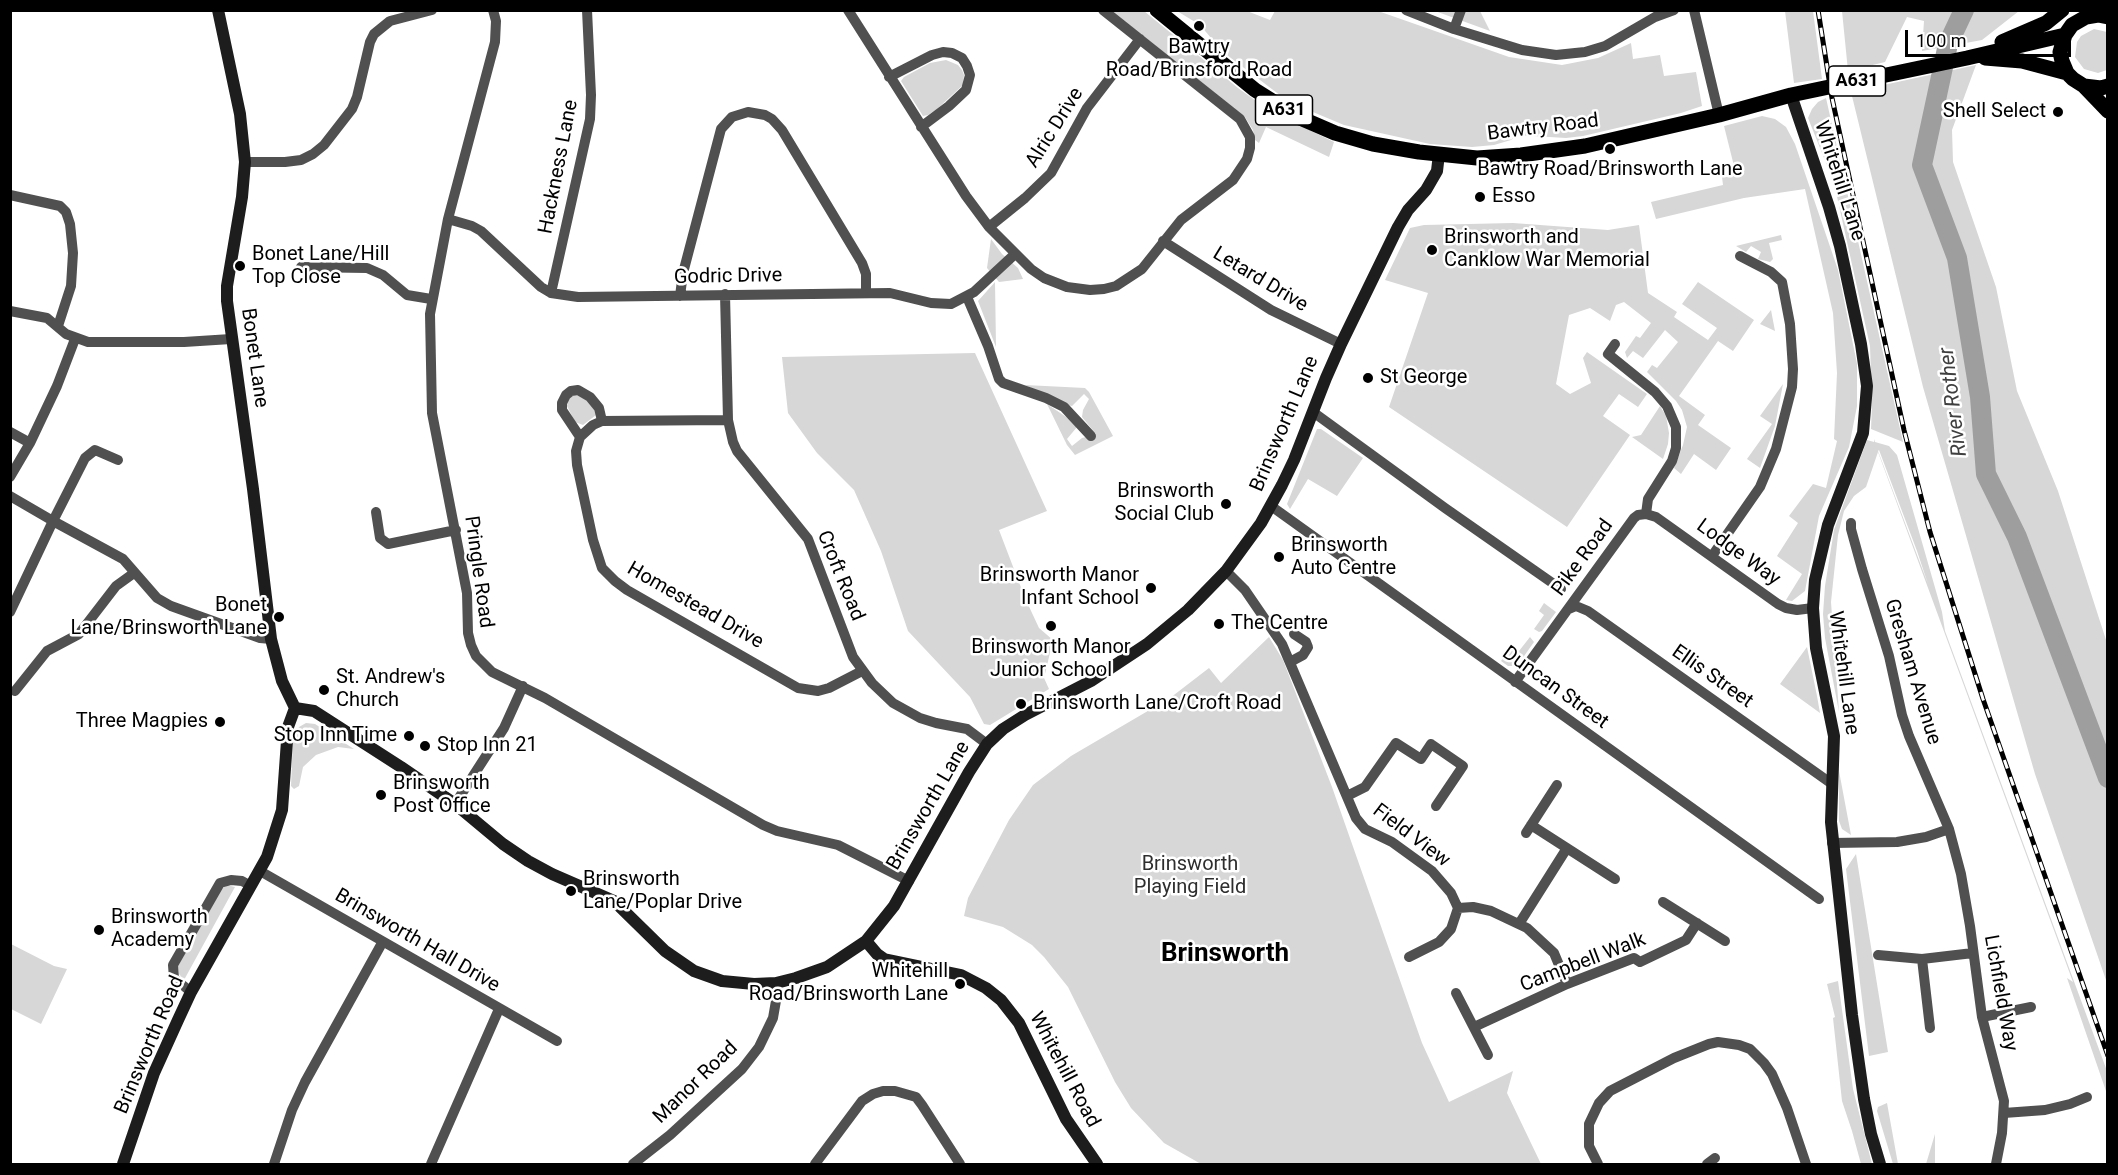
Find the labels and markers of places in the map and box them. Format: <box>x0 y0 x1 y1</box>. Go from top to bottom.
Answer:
marker: Bawtry Road/Brinsford Road <box>1192 19 1206 33</box>
place label: Bawtry Road/Brinsford Road <box>1106 36 1292 83</box>
place label: Shell Select <box>1943 100 2046 124</box>
marker: Shell Select <box>2051 105 2065 119</box>
marker: Bawtry Road/Brinsworth Lane <box>1603 142 1617 156</box>
place label: Bawtry Road/Brinsworth Lane <box>1477 158 1743 182</box>
place label: Esso <box>1492 185 1535 209</box>
marker: Esso <box>1473 190 1487 204</box>
place label: Brinsworth and Canklow War Memorial <box>1444 226 1650 273</box>
place label: Bonet Lane/Hill Top Close <box>252 243 389 290</box>
marker: Brinsworth and Canklow War Memorial <box>1425 243 1439 257</box>
marker: Bonet Lane/Hill Top Close <box>233 259 247 273</box>
place label: St George <box>1380 366 1467 390</box>
marker: St George <box>1361 371 1375 385</box>
place label: Brinsworth Social Club <box>1115 480 1214 527</box>
marker: Brinsworth Social Club <box>1219 497 1233 511</box>
place label: Brinsworth Auto Centre <box>1291 534 1396 581</box>
marker: Brinsworth Auto Centre <box>1272 550 1286 564</box>
place label: Brinsworth Manor Infant School <box>980 564 1139 611</box>
marker: Brinsworth Manor Infant School <box>1144 581 1158 595</box>
place label: Bonet Lane/Brinsworth Lane <box>70 594 267 641</box>
marker: Bonet Lane/Brinsworth Lane <box>272 610 286 624</box>
place label: The Centre <box>1231 612 1328 636</box>
marker: The Centre <box>1212 617 1226 631</box>
marker: Brinsworth Manor Junior School <box>1044 619 1058 633</box>
place label: Brinsworth Manor Junior School <box>971 636 1131 683</box>
place label: St. Andrew's Church <box>336 666 445 713</box>
marker: St. Andrew's Church <box>317 683 331 697</box>
place label: Brinsworth Lane/Croft Road <box>1033 692 1282 716</box>
marker: Brinsworth Lane/Croft Road <box>1014 697 1028 711</box>
place label: Three Magpies <box>76 710 208 734</box>
marker: Three Magpies <box>213 715 227 729</box>
place label: Stop Inn Time <box>274 724 397 748</box>
marker: Stop Inn Time <box>402 729 416 743</box>
place label: Stop Inn 21 <box>437 734 538 758</box>
marker: Stop Inn 21 <box>418 739 432 753</box>
place label: Brinsworth Post Office <box>393 772 491 819</box>
marker: Brinsworth Post Office <box>374 788 388 802</box>
place label: Brinsworth Lane/Poplar Drive <box>583 868 742 915</box>
marker: Brinsworth Lane/Poplar Drive <box>564 884 578 898</box>
place label: Brinsworth Academy <box>111 906 208 953</box>
marker: Brinsworth Academy <box>92 923 106 937</box>
place label: Whitehill Road/Brinsworth Lane <box>749 960 948 1007</box>
marker: Whitehill Road/Brinsworth Lane <box>953 977 967 991</box>

